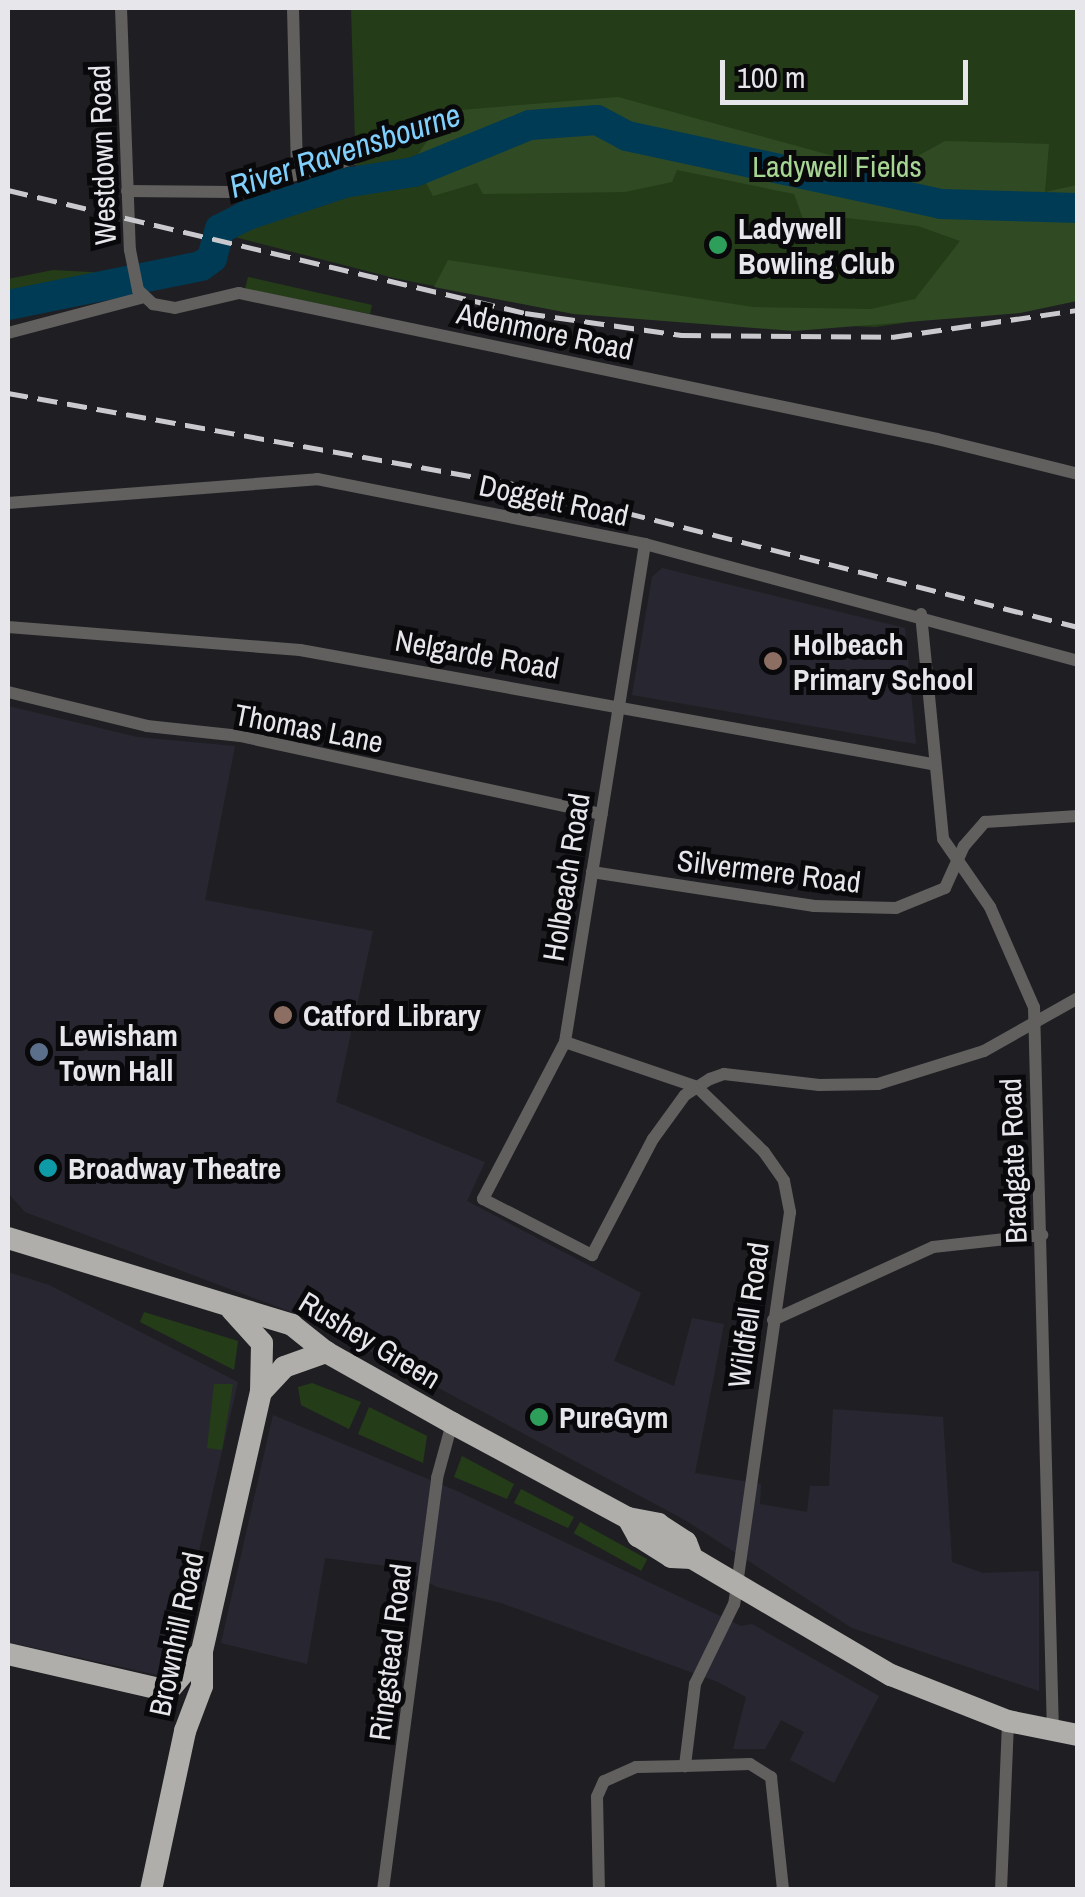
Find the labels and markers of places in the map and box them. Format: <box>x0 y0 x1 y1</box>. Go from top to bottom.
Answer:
place label: Ladywell Bowling Club <box>738 210 895 280</box>
marker: Ladywell Bowling Club <box>707 234 729 256</box>
place label: Holbeach Primary School <box>793 626 973 696</box>
marker: Holbeach Primary School <box>762 650 784 672</box>
place label: Catford Library <box>303 997 481 1033</box>
marker: Catford Library <box>272 1004 294 1026</box>
place label: Lewisham Town Hall <box>59 1017 178 1088</box>
marker: Lewisham Town Hall <box>28 1041 50 1063</box>
place label: Broadway Theatre <box>68 1150 281 1186</box>
marker: Broadway Theatre <box>37 1157 59 1179</box>
place label: PureGym <box>559 1399 668 1435</box>
marker: PureGym <box>528 1406 550 1428</box>

